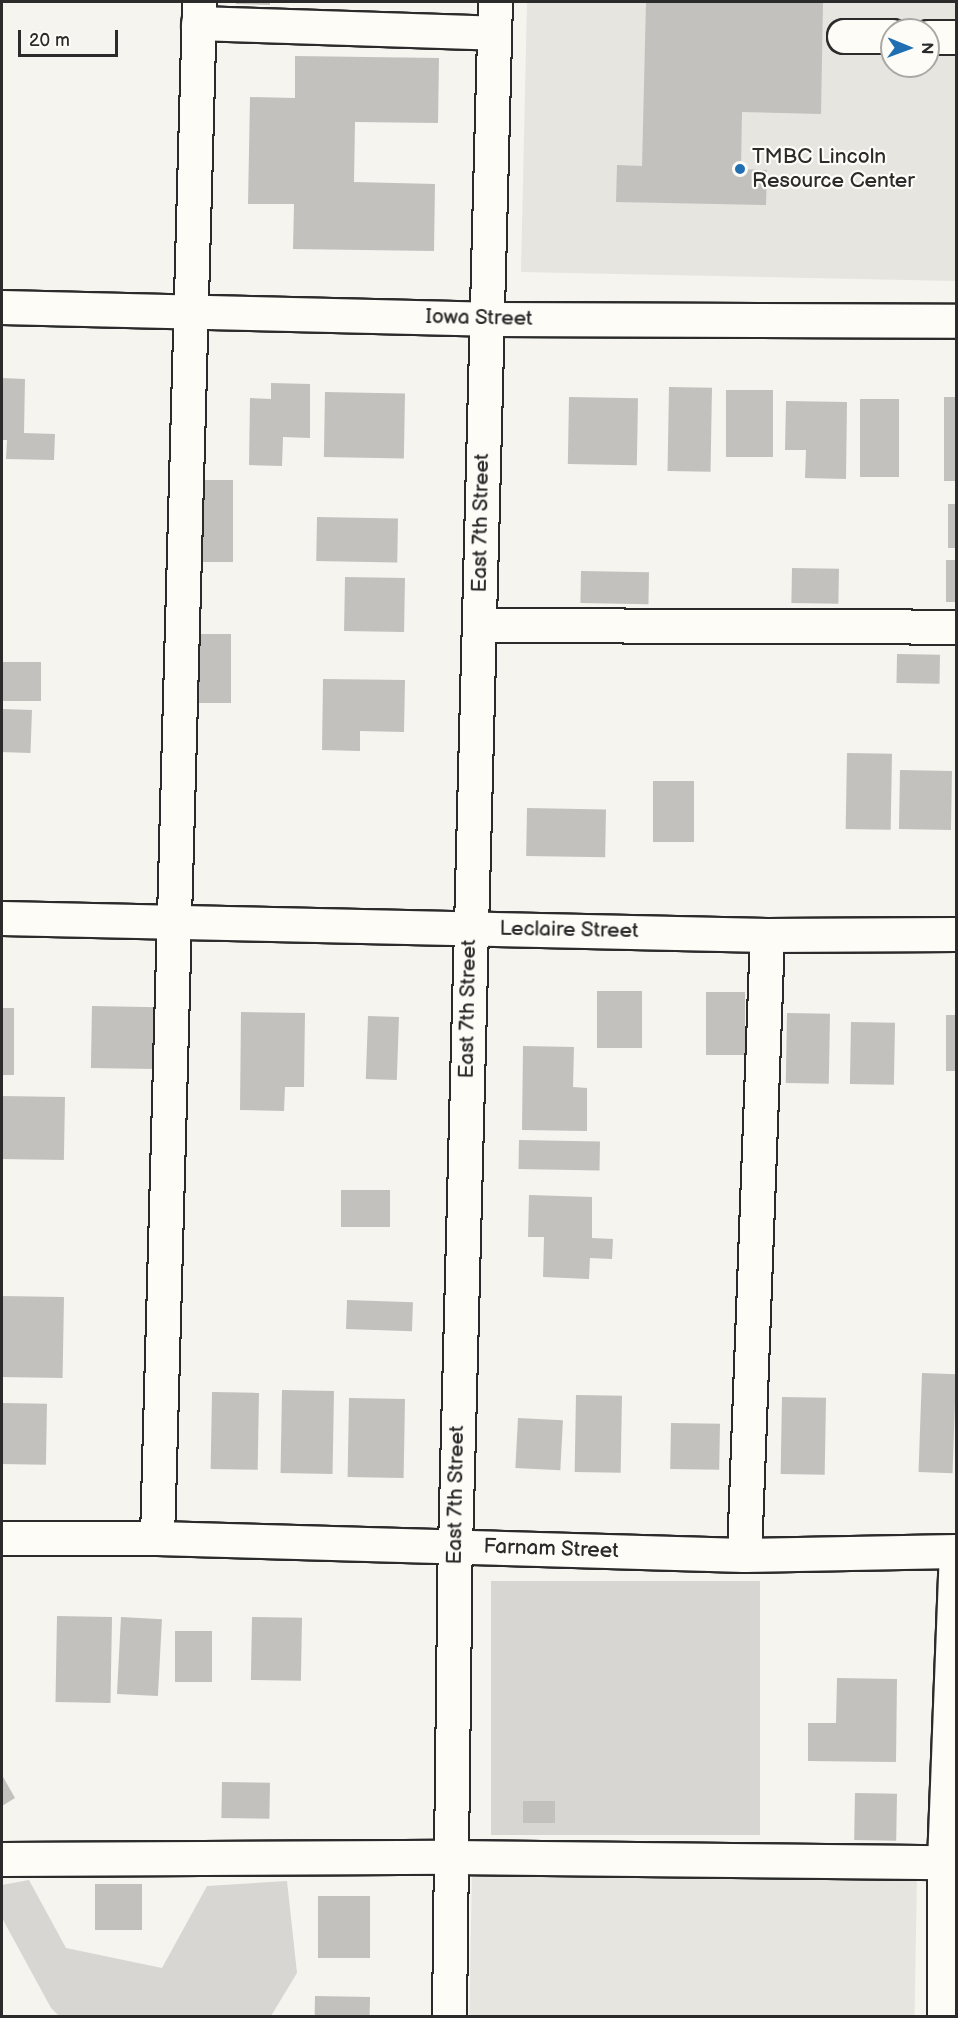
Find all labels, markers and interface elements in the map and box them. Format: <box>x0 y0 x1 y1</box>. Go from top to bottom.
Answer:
scale bar <box>21 18 122 56</box>
north arrow <box>880 18 940 78</box>
text: 20 m <box>29 30 70 51</box>
text: N <box>917 42 936 54</box>
place label: TMBC Lincoln Resource Center <box>752 144 915 194</box>
marker: TMBC Lincoln Resource Center <box>733 162 747 176</box>
street label: Iowa Street <box>425 304 533 332</box>
street label: East 7th Street <box>467 453 495 593</box>
street label: Leclaire Street <box>499 916 639 944</box>
street label: East 7th Street <box>454 939 482 1079</box>
street label: East 7th Street <box>442 1425 470 1565</box>
street label: Farnam Street <box>483 1534 619 1564</box>

